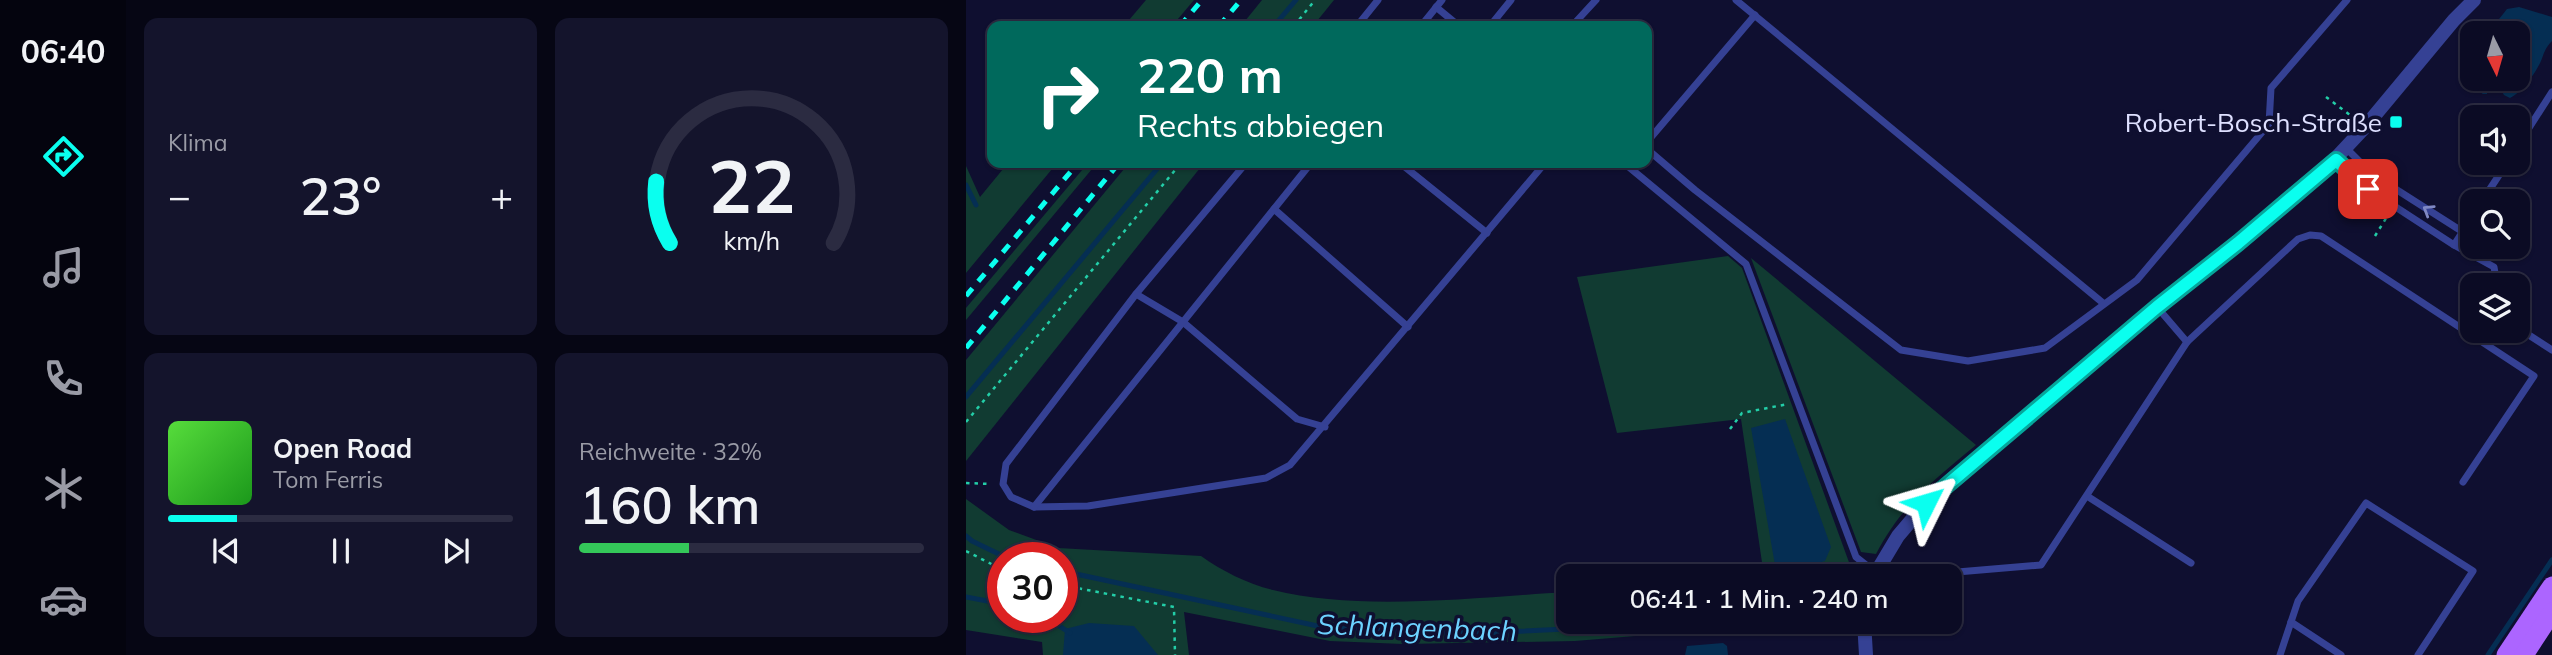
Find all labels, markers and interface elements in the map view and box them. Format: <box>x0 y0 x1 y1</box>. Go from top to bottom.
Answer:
north arrow <box>2460 21 2530 91</box>
map controls <box>2460 21 2530 343</box>
text: 06:40 <box>21 31 105 71</box>
text: 220 m <box>1137 44 1283 105</box>
icon: right <box>1022 49 1113 140</box>
text: Rechts abbiegen <box>1137 105 1384 145</box>
button: sound <box>2460 105 2530 175</box>
place label: Robert-Bosch-Straße <box>2125 106 2382 139</box>
marker: Robert-Bosch-Straße <box>2388 114 2404 130</box>
text: Klima <box>168 128 228 157</box>
icon: directions <box>39 132 88 181</box>
text: 22 <box>708 140 795 231</box>
pin <box>2338 159 2398 219</box>
text: 23° <box>300 163 381 228</box>
icon: arrive <box>2349 170 2387 208</box>
text: − <box>168 172 191 220</box>
text: + <box>490 172 513 220</box>
button: search <box>2460 189 2530 259</box>
one-way arrow <box>2423 206 2436 219</box>
text: km/h <box>723 224 780 255</box>
icon: music <box>39 243 88 292</box>
button: layers <box>2460 273 2530 343</box>
icon: phone <box>39 354 88 403</box>
text: Open Road <box>273 432 412 465</box>
text: Reichweite · 32% <box>579 437 762 466</box>
icon: climate <box>39 464 88 513</box>
text: Tom Ferris <box>273 465 383 494</box>
position arrow <box>1889 466 1963 540</box>
text: 160 km <box>579 472 760 537</box>
icon: previous <box>207 532 245 570</box>
icon: pause <box>322 532 360 570</box>
icon: next <box>437 532 475 570</box>
speed limit sign: 30 <box>987 542 1078 633</box>
icon: car <box>39 575 88 624</box>
text: 06:41 · 1 Min. · 240 m <box>1630 582 1888 615</box>
water label: Schlangenbach <box>1316 606 1518 648</box>

